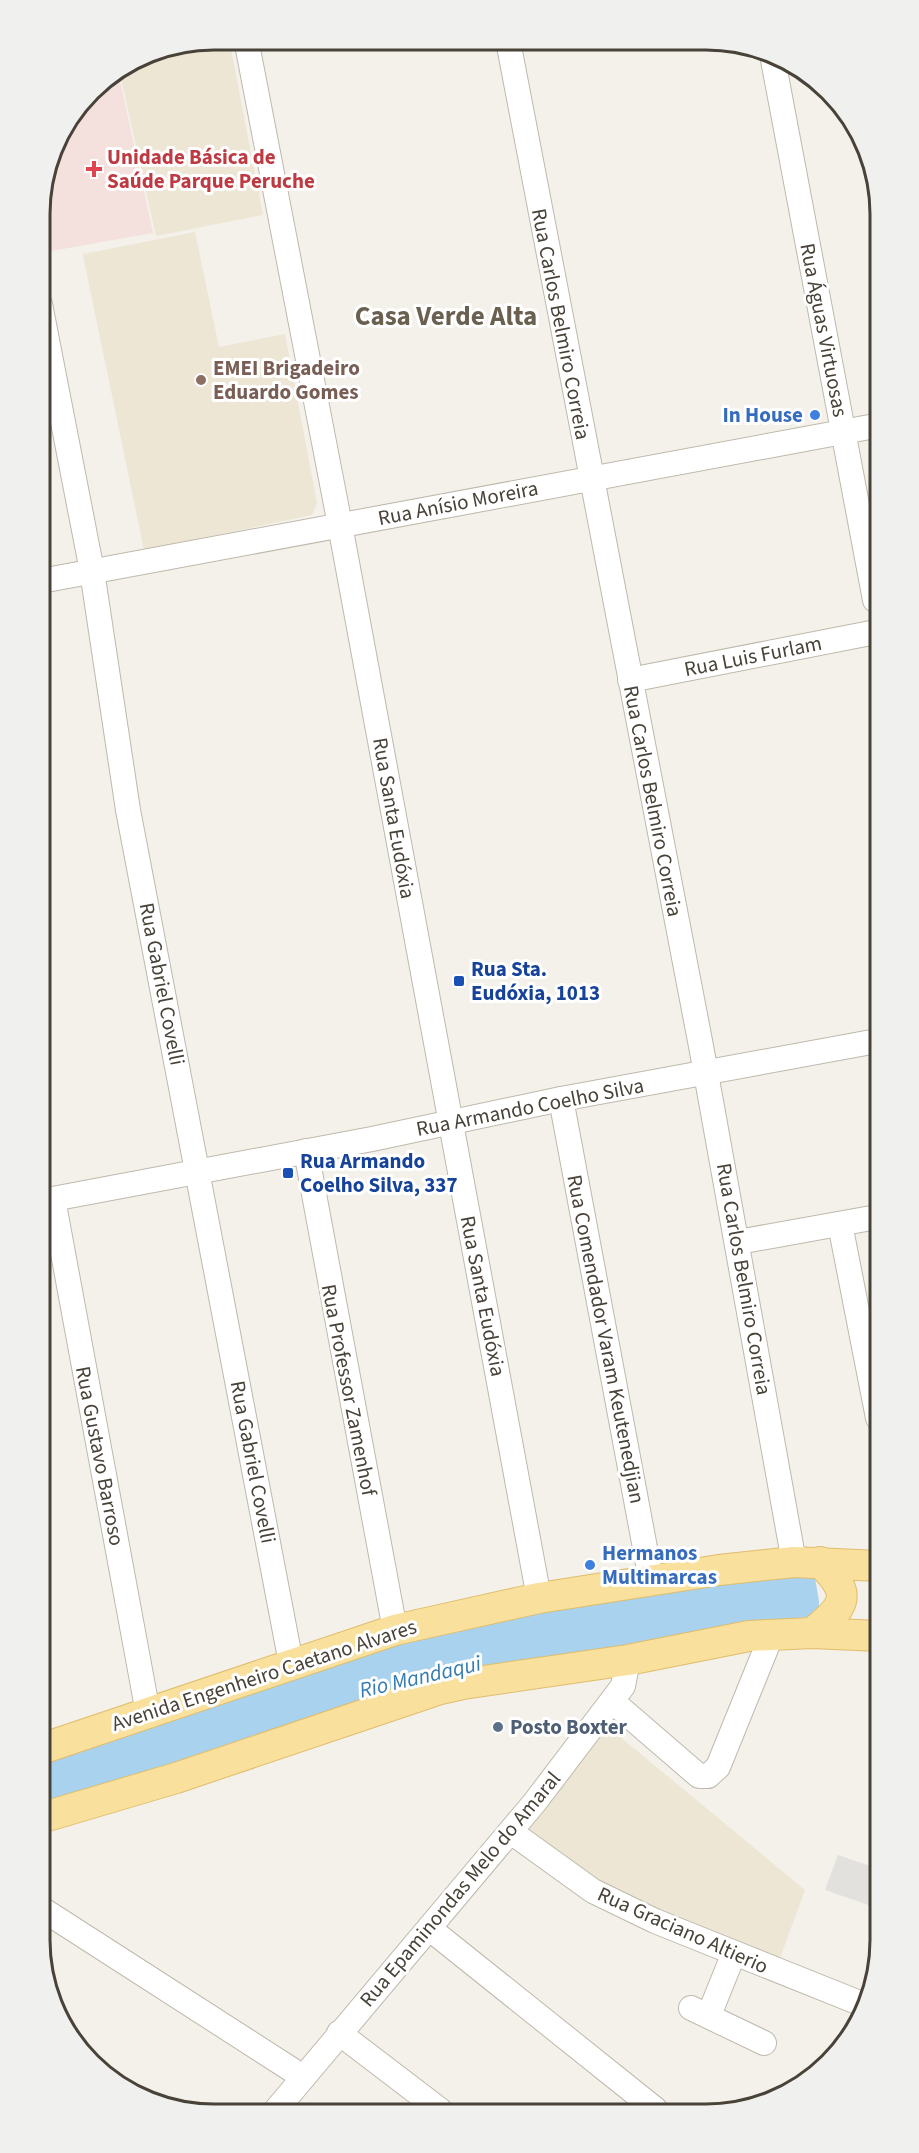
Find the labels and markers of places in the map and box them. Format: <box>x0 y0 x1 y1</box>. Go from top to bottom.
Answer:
place label: Unidade Básica de Saúde Parque Peruche <box>107 142 315 196</box>
marker: Unidade Básica de Saúde Parque Peruche <box>85 160 103 178</box>
place label: EMEI Brigadeiro Eduardo Gomes <box>213 353 360 407</box>
marker: EMEI Brigadeiro Eduardo Gomes <box>194 373 208 387</box>
place label: In House <box>723 400 803 430</box>
marker: In House <box>808 408 822 422</box>
place label: Rua Sta. Eudóxia, 1013 <box>471 954 600 1008</box>
marker: Rua Sta. Eudóxia, 1013 <box>452 974 466 988</box>
place label: Rua Armando Coelho Silva, 337 <box>300 1146 457 1200</box>
marker: Rua Armando Coelho Silva, 337 <box>281 1166 295 1180</box>
place label: Hermanos Multimarcas <box>602 1538 717 1592</box>
marker: Hermanos Multimarcas <box>583 1558 597 1572</box>
place label: Posto Boxter <box>510 1712 628 1742</box>
marker: Posto Boxter <box>491 1720 505 1734</box>

